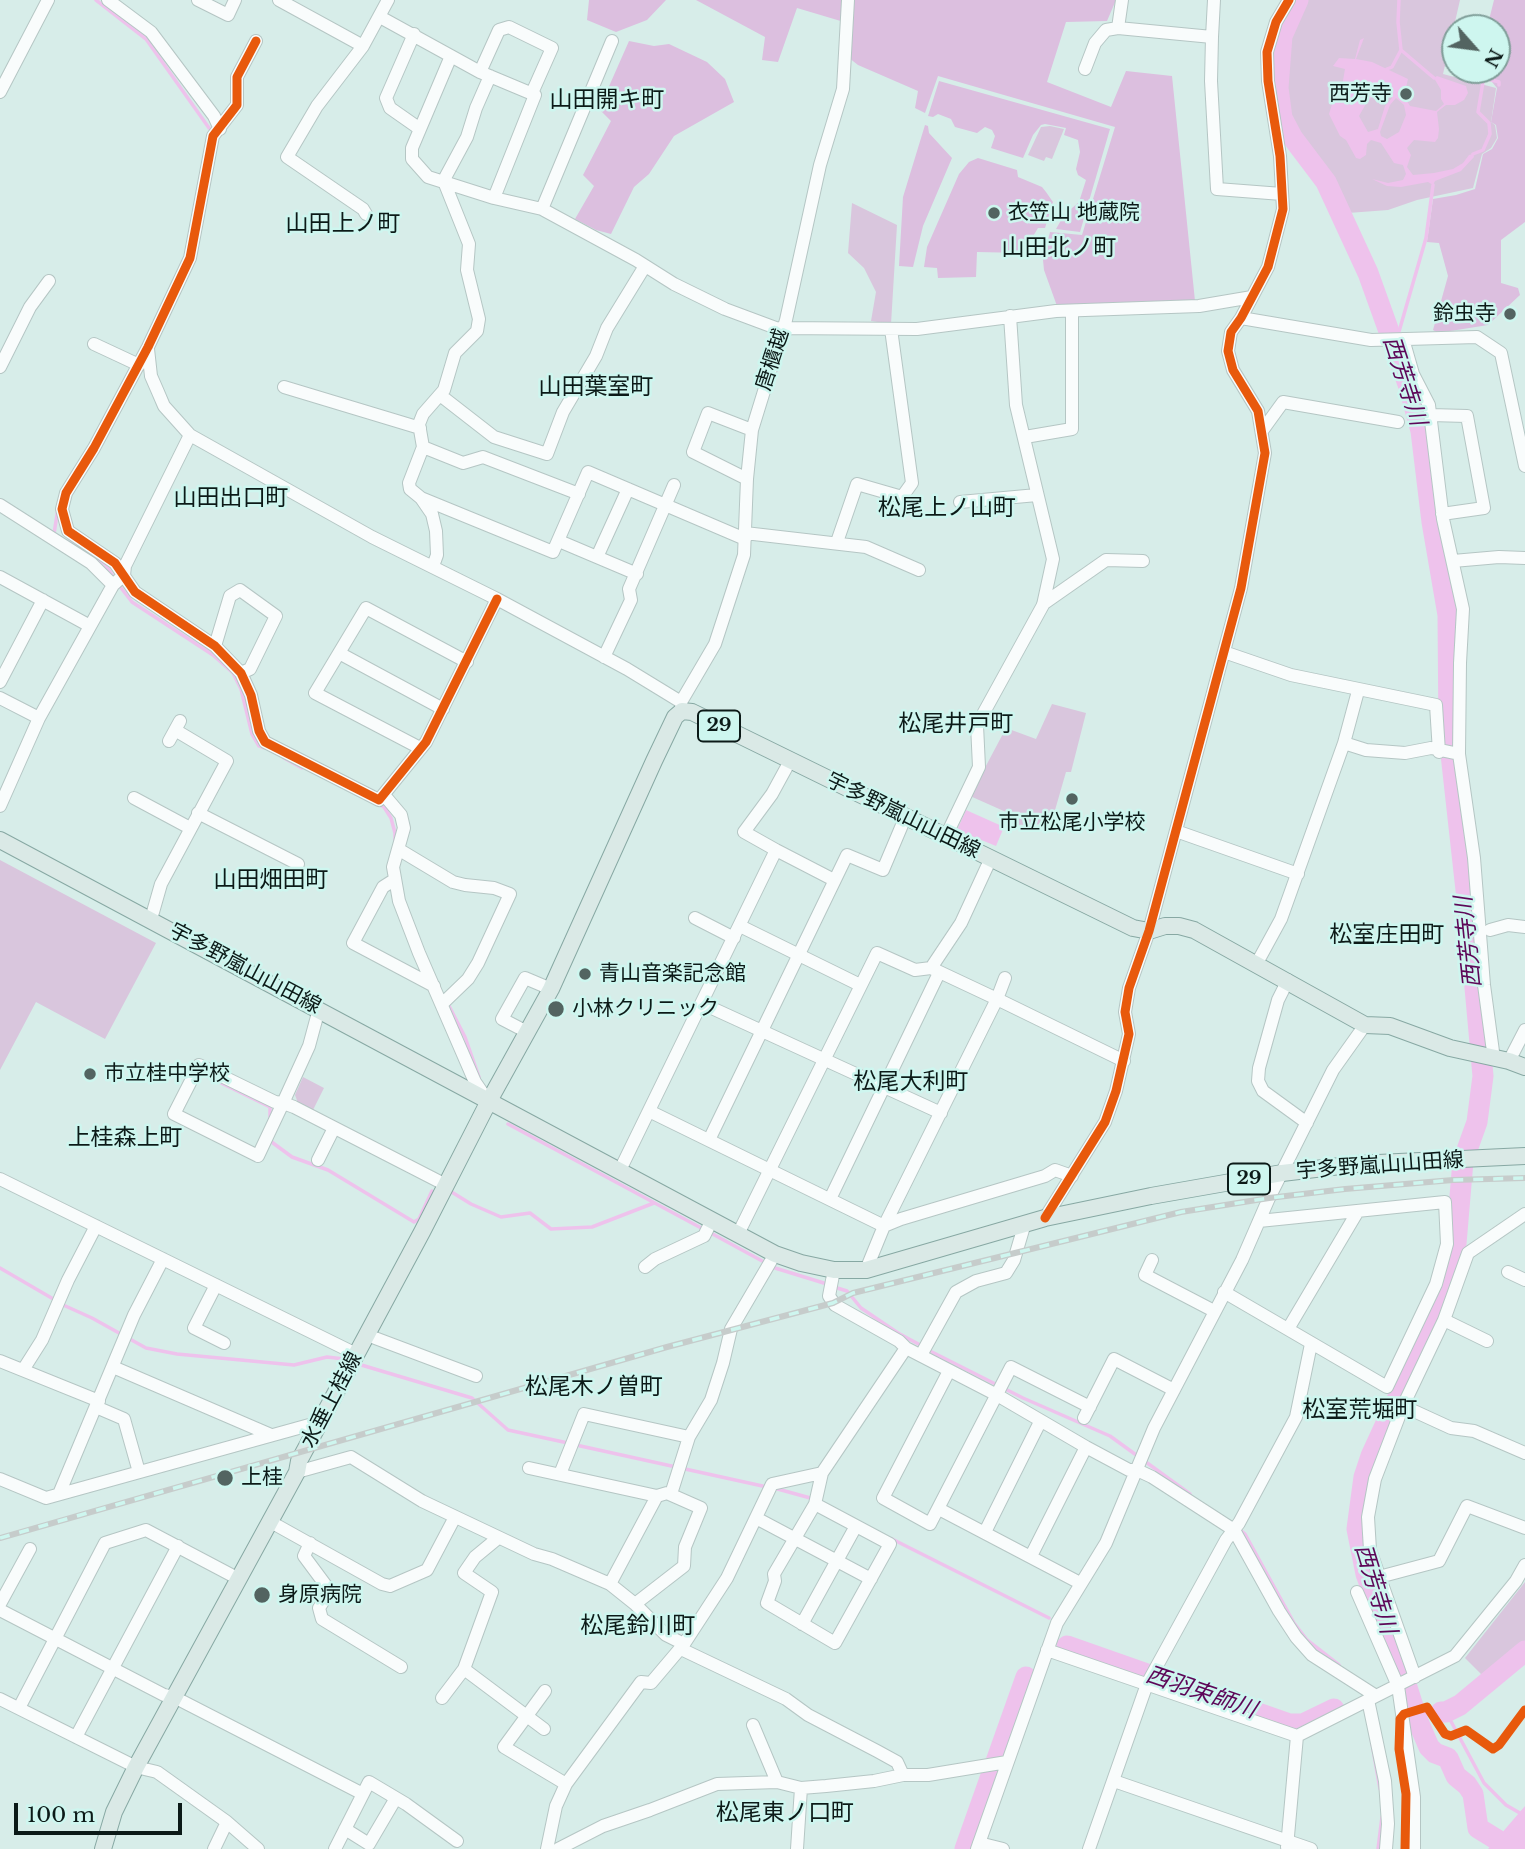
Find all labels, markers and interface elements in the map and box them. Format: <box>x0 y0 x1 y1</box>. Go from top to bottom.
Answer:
north arrow <box>1441 14 1511 84</box>
text: N <box>1479 45 1508 71</box>
place label: 西芳寺 <box>1329 81 1392 107</box>
marker: 西芳寺 <box>1398 86 1414 102</box>
district label: 山田開キ町 <box>550 87 664 115</box>
place label: 衣笠山 地蔵院 <box>1008 200 1140 226</box>
marker: 衣笠山 地蔵院 <box>986 205 1002 221</box>
district label: 山田上ノ町 <box>286 211 400 239</box>
district label: 山田北ノ町 <box>1002 235 1116 263</box>
place label: 鈴虫寺 <box>1433 301 1496 327</box>
marker: 鈴虫寺 <box>1502 306 1518 322</box>
street label: 唐櫃越 <box>751 326 795 394</box>
water label: 西芳寺川 <box>1377 333 1431 429</box>
district label: 山田葉室町 <box>539 374 653 402</box>
district label: 山田出口町 <box>174 485 288 513</box>
district label: 松尾上ノ山町 <box>878 495 1016 523</box>
road number: 29 <box>698 710 740 741</box>
district label: 松尾井戸町 <box>899 711 1013 739</box>
street label: 宇多野嵐山山田線 <box>822 768 984 864</box>
marker: 市立松尾小学校 <box>1064 791 1080 807</box>
place label: 市立松尾小学校 <box>999 810 1145 836</box>
district label: 山田畑田町 <box>214 867 328 895</box>
water label: 西芳寺川 <box>1450 895 1488 989</box>
street label: 宇多野嵐山山田線 <box>165 918 325 1020</box>
district label: 松室庄田町 <box>1330 922 1444 950</box>
place label: 青山音楽記念館 <box>599 961 746 987</box>
marker: 青山音楽記念館 <box>577 966 593 982</box>
place label: 小林クリニック <box>572 996 719 1022</box>
marker: 小林クリニック <box>546 999 566 1019</box>
place label: 市立桂中学校 <box>104 1061 230 1087</box>
marker: 市立桂中学校 <box>82 1066 98 1082</box>
district label: 松尾大利町 <box>854 1069 968 1097</box>
district label: 上桂森上町 <box>68 1125 182 1153</box>
street label: 宇多野嵐山山田線 <box>1295 1148 1465 1184</box>
road number: 29 <box>1228 1163 1270 1194</box>
street label: 水垂上桂線 <box>296 1348 368 1452</box>
district label: 松尾木ノ曽町 <box>525 1374 663 1402</box>
district label: 松室荒堀町 <box>1303 1397 1417 1425</box>
place label: 上桂 <box>241 1465 283 1491</box>
marker: 上桂 <box>215 1468 235 1488</box>
water label: 西芳寺川 <box>1348 1541 1402 1637</box>
place label: 身原病院 <box>278 1582 362 1608</box>
marker: 身原病院 <box>252 1585 272 1605</box>
district label: 松尾鈴川町 <box>581 1613 695 1641</box>
water label: 西羽束師川 <box>1142 1661 1260 1725</box>
scale bar <box>18 1790 186 1834</box>
district label: 松尾東ノ口町 <box>716 1800 854 1828</box>
text: 100 m <box>27 1802 95 1828</box>

